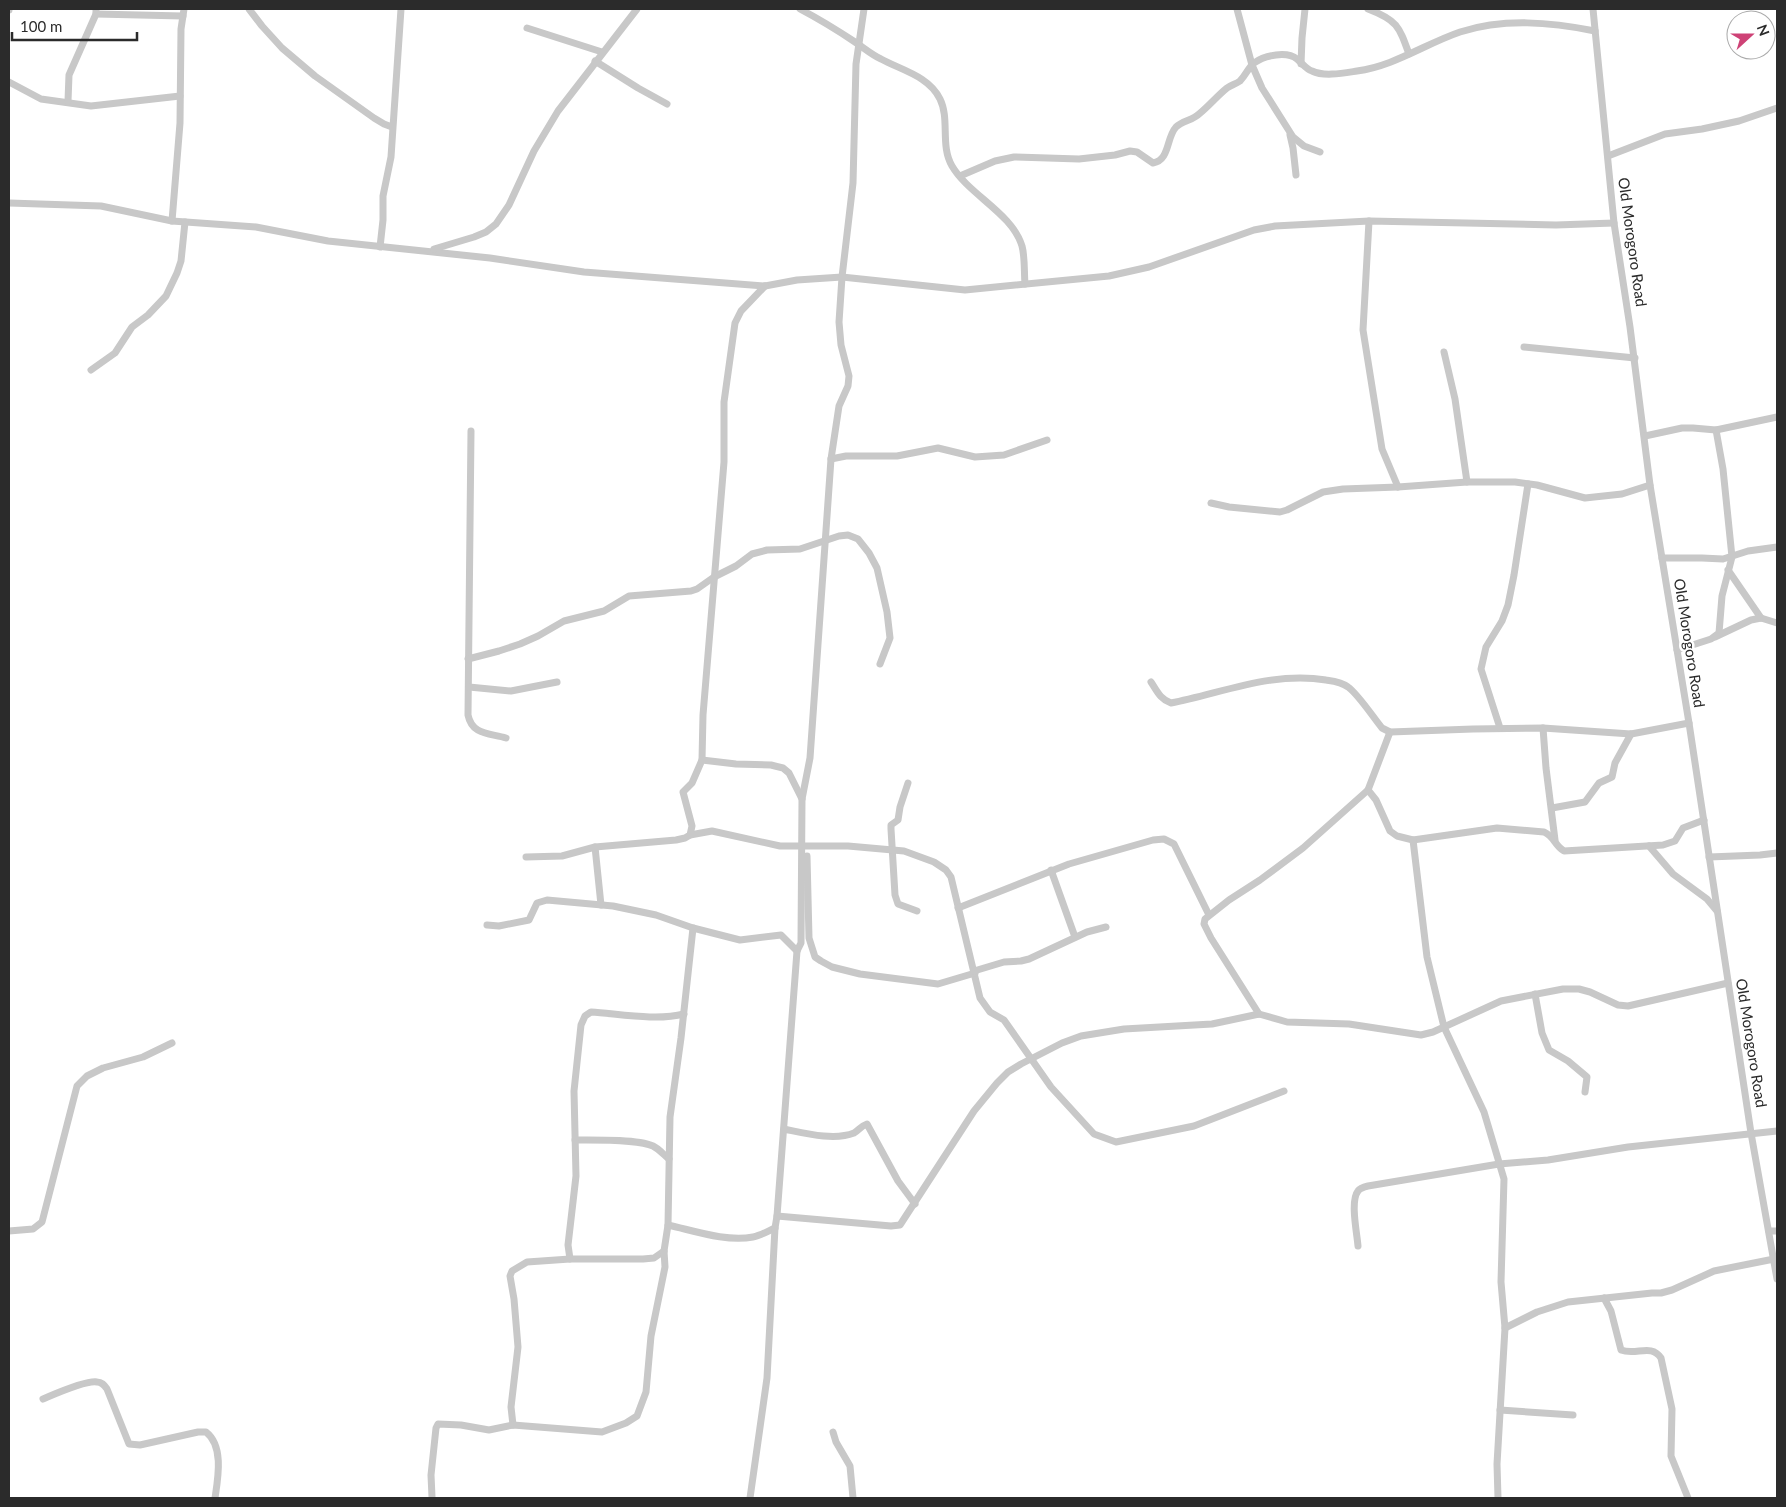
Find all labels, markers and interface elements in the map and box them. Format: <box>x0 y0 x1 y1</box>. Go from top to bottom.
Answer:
scale bar <box>12 10 138 42</box>
north arrow <box>1726 10 1776 60</box>
text: 100 m <box>20 17 62 35</box>
text: N <box>1754 22 1773 38</box>
street label: Old Morogoro Road <box>1615 176 1651 308</box>
street label: Old Morogoro Road <box>1671 577 1709 709</box>
street label: Old Morogoro Road <box>1733 977 1771 1109</box>

